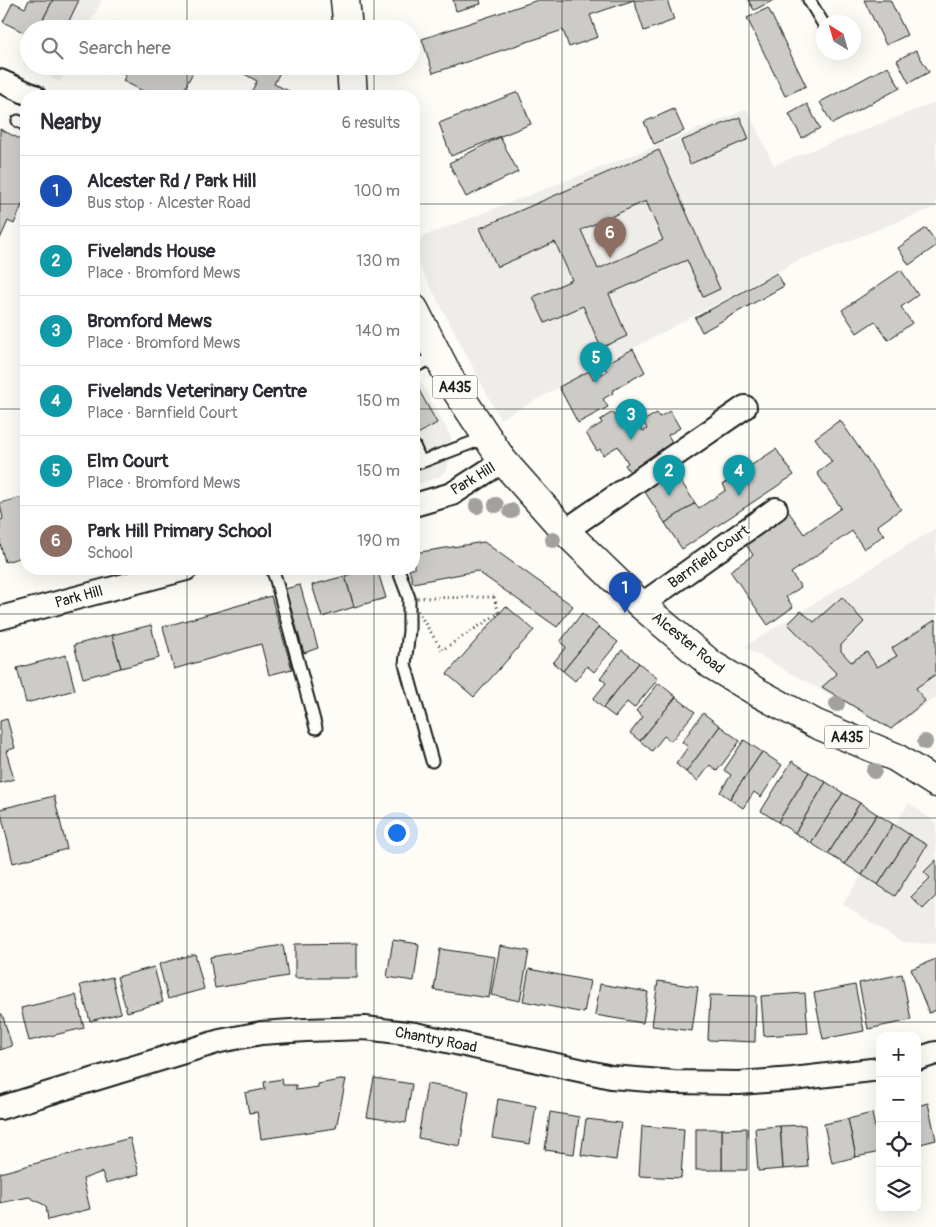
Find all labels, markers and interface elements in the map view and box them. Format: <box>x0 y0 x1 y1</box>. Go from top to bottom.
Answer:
north arrow <box>816 15 861 60</box>
search box <box>20 20 420 75</box>
icon: search <box>38 34 66 62</box>
text: Search here <box>78 36 171 60</box>
text: Nearby <box>40 109 101 136</box>
text: 6 results <box>342 113 400 133</box>
text: Alcester Rd / Park Hill <box>87 169 257 193</box>
text: 1 <box>53 181 59 201</box>
text: 100 m <box>354 181 400 201</box>
text: Bus stop · Alcester Road <box>87 193 251 213</box>
pin: 6 <box>594 217 626 258</box>
text: Fivelands House <box>87 239 215 263</box>
text: 2 <box>52 251 60 271</box>
text: 130 m <box>356 251 400 271</box>
text: Place · Bromford Mews <box>87 263 240 283</box>
text: Bromford Mews <box>87 309 212 333</box>
text: 3 <box>52 321 60 341</box>
text: 140 m <box>356 321 400 341</box>
text: Place · Bromford Mews <box>87 333 240 353</box>
pin: 5 <box>580 342 612 383</box>
road number: A435 <box>432 376 478 398</box>
text: Fivelands Veterinary Centre <box>87 379 307 403</box>
text: 4 <box>51 391 61 411</box>
text: 150 m <box>356 391 400 411</box>
pin: 3 <box>615 399 647 440</box>
text: Place · Barnfield Court <box>87 403 238 423</box>
text: Elm Court <box>87 449 168 473</box>
pin: 2 <box>653 455 685 496</box>
pin: 4 <box>723 455 755 496</box>
street label: Park Hill <box>447 458 499 500</box>
text: 5 <box>52 461 60 481</box>
text: 150 m <box>356 461 400 481</box>
text: Place · Bromford Mews <box>87 473 240 493</box>
text: Park Hill Primary School <box>87 519 272 543</box>
street label: Barnfield Court <box>665 521 754 593</box>
text: 6 <box>51 531 61 551</box>
text: 190 m <box>357 531 400 551</box>
text: School <box>87 543 133 563</box>
pin: 1 <box>609 572 641 613</box>
street label: Park Hill <box>53 582 105 612</box>
street label: Alcester Road <box>648 608 728 678</box>
road number: A435 <box>824 726 870 749</box>
your location <box>384 820 410 846</box>
street label: Chantry Road <box>393 1023 479 1057</box>
map controls <box>876 1032 921 1212</box>
button: + <box>876 1032 921 1077</box>
button: − <box>876 1077 921 1122</box>
button: locate <box>876 1122 921 1167</box>
button: layers <box>876 1167 921 1212</box>

